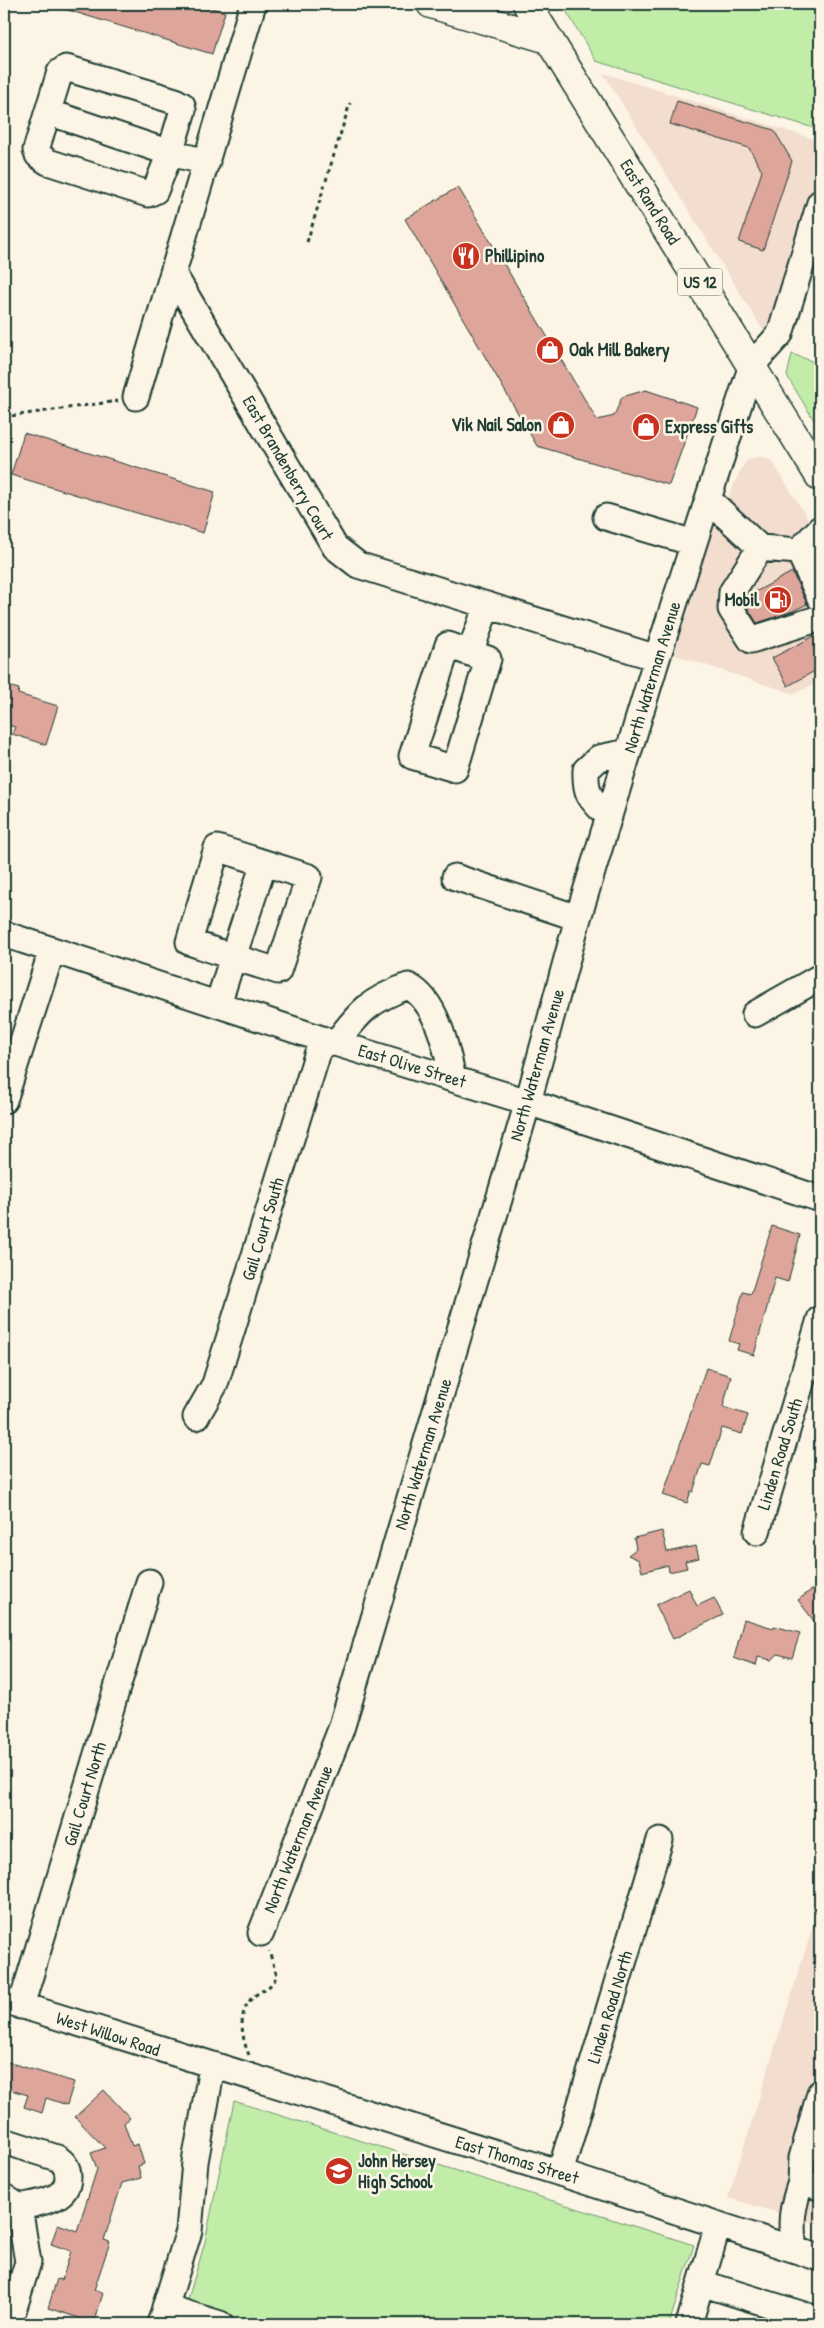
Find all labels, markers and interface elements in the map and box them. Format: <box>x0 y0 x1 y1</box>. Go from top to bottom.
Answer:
street label: East Rand Road <box>614 154 687 249</box>
restaurant icon: Phillipino <box>451 241 481 271</box>
place label: Phillipino <box>485 243 545 269</box>
road number: US 12 <box>678 268 722 296</box>
shop icon: Oak Mill Bakery <box>535 335 565 365</box>
place label: Oak Mill Bakery <box>569 337 670 363</box>
street label: East Brandenberry Court <box>237 391 341 545</box>
shop icon: Vik Nail Salon <box>546 410 576 440</box>
place label: Vik Nail Salon <box>451 412 542 437</box>
shop icon: Express Gifts <box>631 412 661 442</box>
place label: Express Gifts <box>665 414 753 440</box>
fuel station icon: Mobil <box>763 585 793 615</box>
place label: Mobil <box>725 587 760 612</box>
street label: North Waterman Avenue <box>617 598 686 756</box>
street label: North Waterman Avenue <box>503 986 570 1144</box>
street label: East Olive Street <box>355 1037 470 1094</box>
street label: Gail Court South <box>235 1174 290 1284</box>
street label: North Waterman Avenue <box>388 1375 457 1533</box>
street label: Linden Road South <box>751 1395 808 1513</box>
street label: Gail Court North <box>57 1738 112 1849</box>
street label: North Waterman Avenue <box>256 1761 339 1916</box>
street label: Linden Road North <box>581 1947 639 2066</box>
street label: West Willow Road <box>53 2005 163 2062</box>
street label: East Thomas Street <box>452 2129 583 2190</box>
place label: John Hersey High School <box>358 2148 436 2195</box>
school or university icon: John Hersey High School <box>324 2156 354 2186</box>

